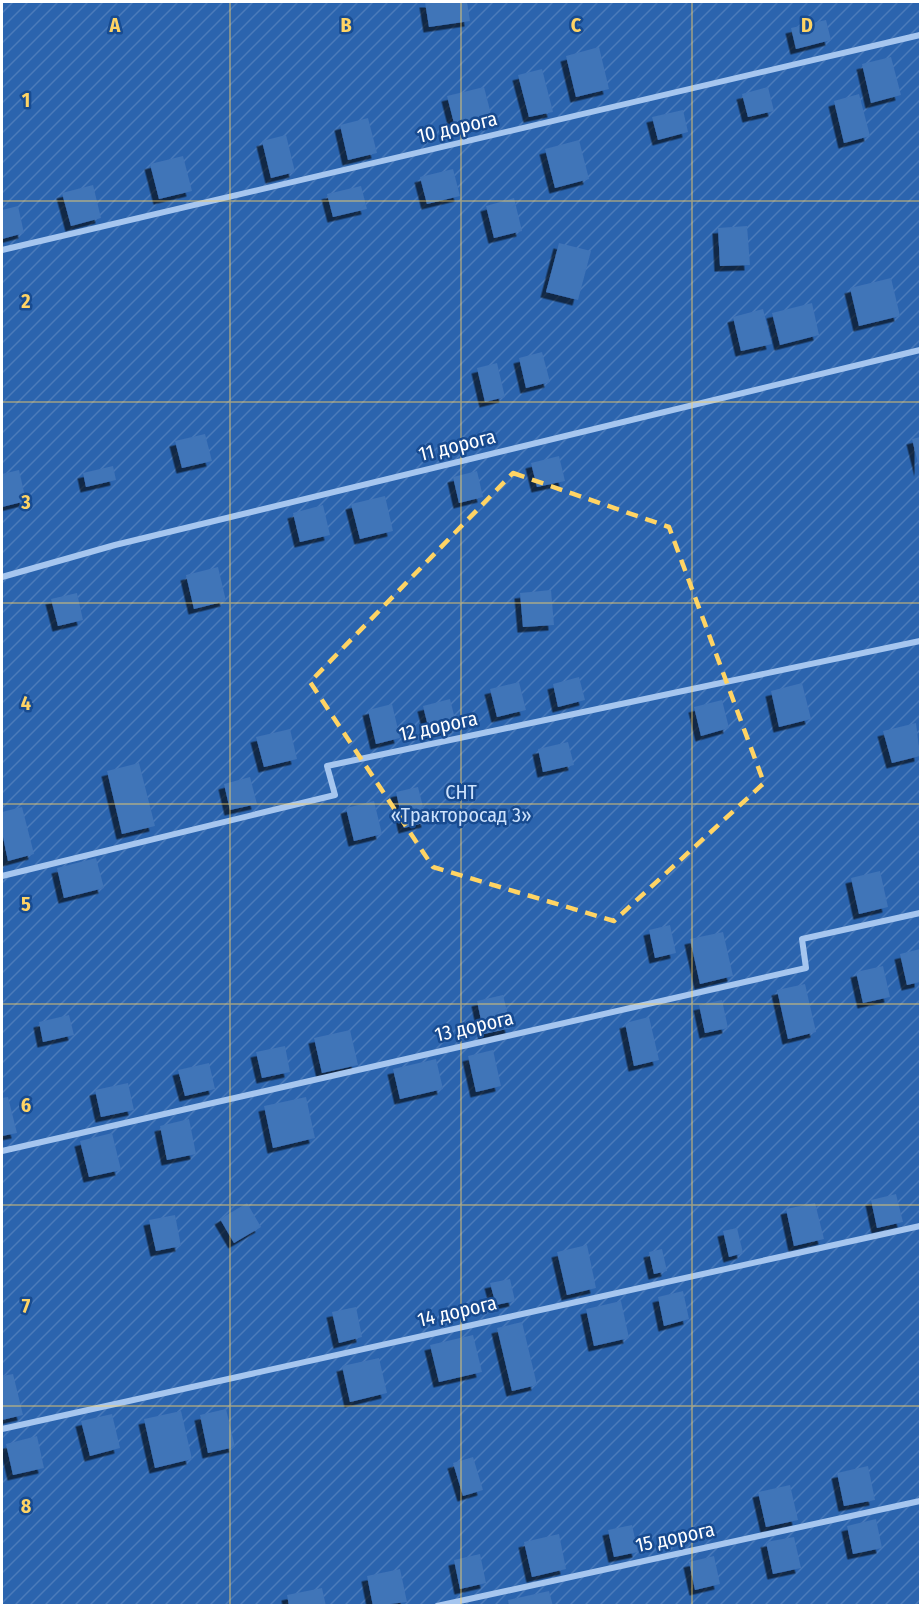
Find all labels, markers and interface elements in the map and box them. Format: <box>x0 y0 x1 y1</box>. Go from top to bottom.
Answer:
text: A <box>109 13 122 37</box>
text: B <box>340 13 352 37</box>
text: C <box>571 13 582 37</box>
text: D <box>801 13 813 37</box>
text: 1 <box>22 88 30 112</box>
street label: 10 дорога <box>415 106 499 148</box>
text: 2 <box>20 289 31 313</box>
street label: 11 дорога <box>416 424 498 466</box>
text: 3 <box>20 490 31 514</box>
text: 4 <box>21 691 31 715</box>
street label: 12 дорога <box>396 706 480 746</box>
park label: СНТ «Тракторосад 3» <box>390 780 532 827</box>
text: 5 <box>21 892 31 916</box>
street label: 13 дорога <box>432 1005 516 1047</box>
text: 6 <box>21 1093 31 1117</box>
street label: 14 дорога <box>415 1290 499 1332</box>
text: 7 <box>22 1294 31 1318</box>
text: 8 <box>21 1494 32 1518</box>
street label: 15 дорога <box>633 1517 717 1557</box>

